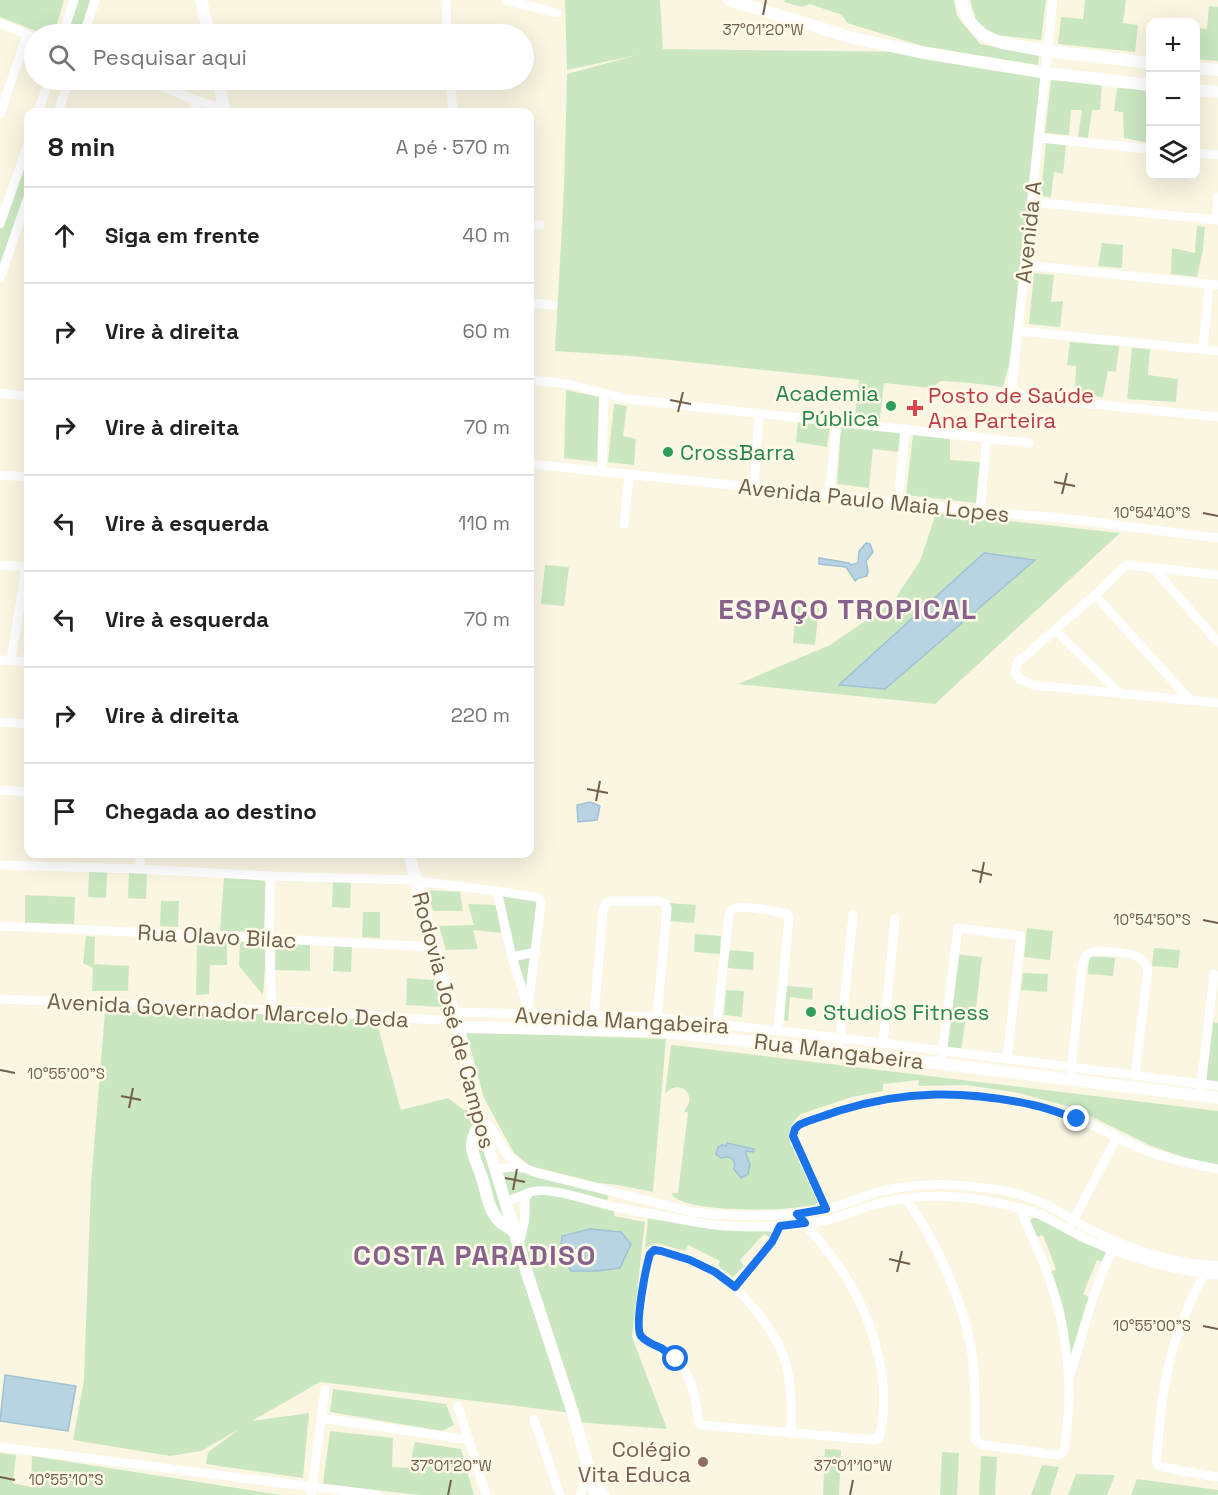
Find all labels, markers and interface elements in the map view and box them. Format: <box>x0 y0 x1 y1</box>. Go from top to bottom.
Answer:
map controls <box>1146 18 1200 180</box>
button: + <box>1146 18 1200 72</box>
text: 37°01'20"W <box>722 20 804 39</box>
search box <box>24 24 534 90</box>
icon: search <box>45 41 78 74</box>
text: Pesquisar aqui <box>93 43 247 71</box>
button: − <box>1146 72 1200 126</box>
button: layers <box>1146 126 1200 180</box>
text: 8 min <box>48 130 115 164</box>
text: A pé · 570 m <box>396 134 510 160</box>
street label: Avenida A <box>1009 179 1047 285</box>
icon: ahead <box>48 219 81 252</box>
text: Siga em frente <box>105 221 260 249</box>
text: 40 m <box>462 222 510 248</box>
icon: right <box>48 315 81 348</box>
text: Vire à direita <box>105 317 239 345</box>
text: 60 m <box>463 318 510 344</box>
place label: Academia Pública <box>775 379 879 432</box>
place label: Posto de Saúde Ana Parteira <box>928 381 1094 434</box>
marker: Academia Pública <box>884 399 898 413</box>
marker: Posto de Saúde Ana Parteira <box>906 399 924 417</box>
icon: right <box>48 411 81 444</box>
text: Vire à direita <box>105 413 239 441</box>
text: 70 m <box>464 414 510 440</box>
place label: CrossBarra <box>680 438 795 466</box>
marker: CrossBarra <box>661 445 675 459</box>
street label: Avenida Paulo Maia Lopes <box>737 472 1011 528</box>
text: 10°54'40"S <box>1113 503 1191 522</box>
icon: left <box>48 507 81 540</box>
text: Vire à esquerda <box>105 509 269 537</box>
text: 110 m <box>458 510 510 536</box>
district label: ESPAÇO TROPICAL <box>718 591 978 627</box>
icon: left <box>48 603 81 636</box>
text: Vire à esquerda <box>105 605 269 633</box>
text: 70 m <box>464 606 510 632</box>
icon: right <box>48 699 81 732</box>
text: Vire à direita <box>105 701 239 729</box>
text: 220 m <box>451 702 510 728</box>
icon: arrive <box>48 795 81 828</box>
text: Chegada ao destino <box>105 797 317 825</box>
street label: Rodovia José de Campos <box>406 889 502 1151</box>
text: 10°54'50"S <box>1113 910 1191 929</box>
street label: Rua Olavo Bilac <box>137 918 297 954</box>
street label: Avenida Governador Marcelo Deda <box>46 987 410 1033</box>
place label: StudioS Fitness <box>823 998 989 1026</box>
street label: Avenida Mangabeira <box>514 1000 730 1040</box>
marker: StudioS Fitness <box>804 1005 818 1019</box>
street label: Rua Mangabeira <box>753 1027 926 1075</box>
text: 10°55'00"S <box>27 1064 105 1083</box>
route end <box>1063 1105 1089 1131</box>
district label: COSTA PARADISO <box>353 1237 597 1273</box>
text: 10°55'00"S <box>1113 1316 1191 1335</box>
route start <box>662 1345 688 1371</box>
place label: Colégio Vita Educa <box>578 1435 691 1488</box>
marker: Colégio Vita Educa <box>696 1455 710 1469</box>
text: 37°01'20"W <box>410 1456 492 1475</box>
text: 37°01'10"W <box>814 1456 892 1475</box>
text: 10°55'10"S <box>29 1470 103 1489</box>

